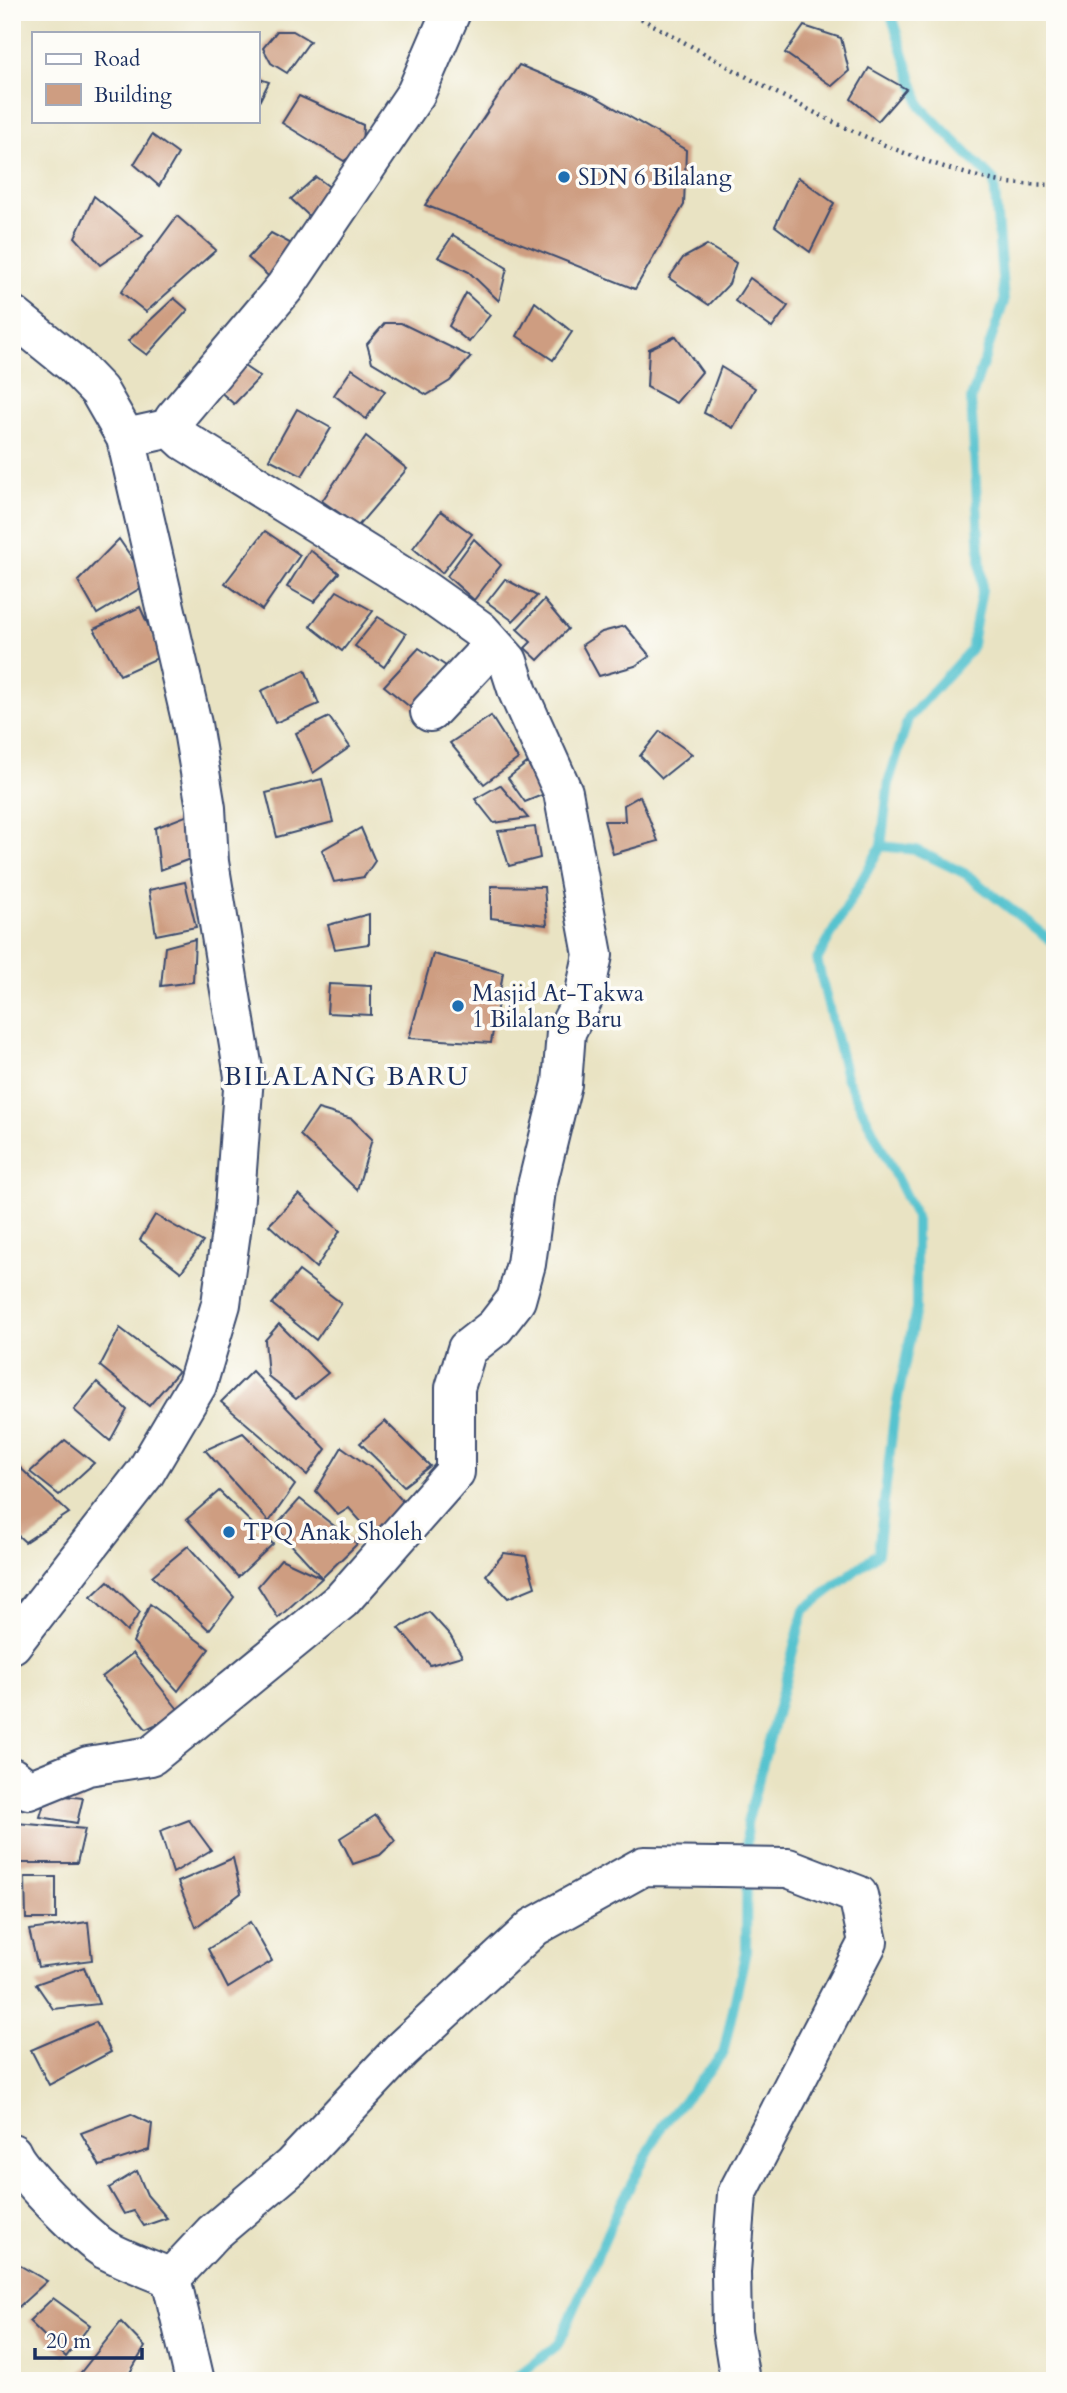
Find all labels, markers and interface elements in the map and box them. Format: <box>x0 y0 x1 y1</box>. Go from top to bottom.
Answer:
legend <box>32 32 259 122</box>
text: Road <box>94 45 140 74</box>
text: Building <box>94 81 172 110</box>
place label: SDN 6 Bilalang <box>578 162 732 193</box>
marker: SDN 6 Bilalang <box>556 169 572 185</box>
place label: Masjid At-Takwa 1 Bilalang Baru <box>472 978 644 1035</box>
marker: Masjid At-Takwa 1 Bilalang Baru <box>450 998 466 1014</box>
district label: BILALANG BARU <box>224 1059 470 1094</box>
place label: TPQ Anak Sholeh <box>243 1517 423 1548</box>
marker: TPQ Anak Sholeh <box>221 1524 237 1540</box>
scale bar <box>35 2316 142 2360</box>
text: 20 m <box>46 2327 91 2356</box>

